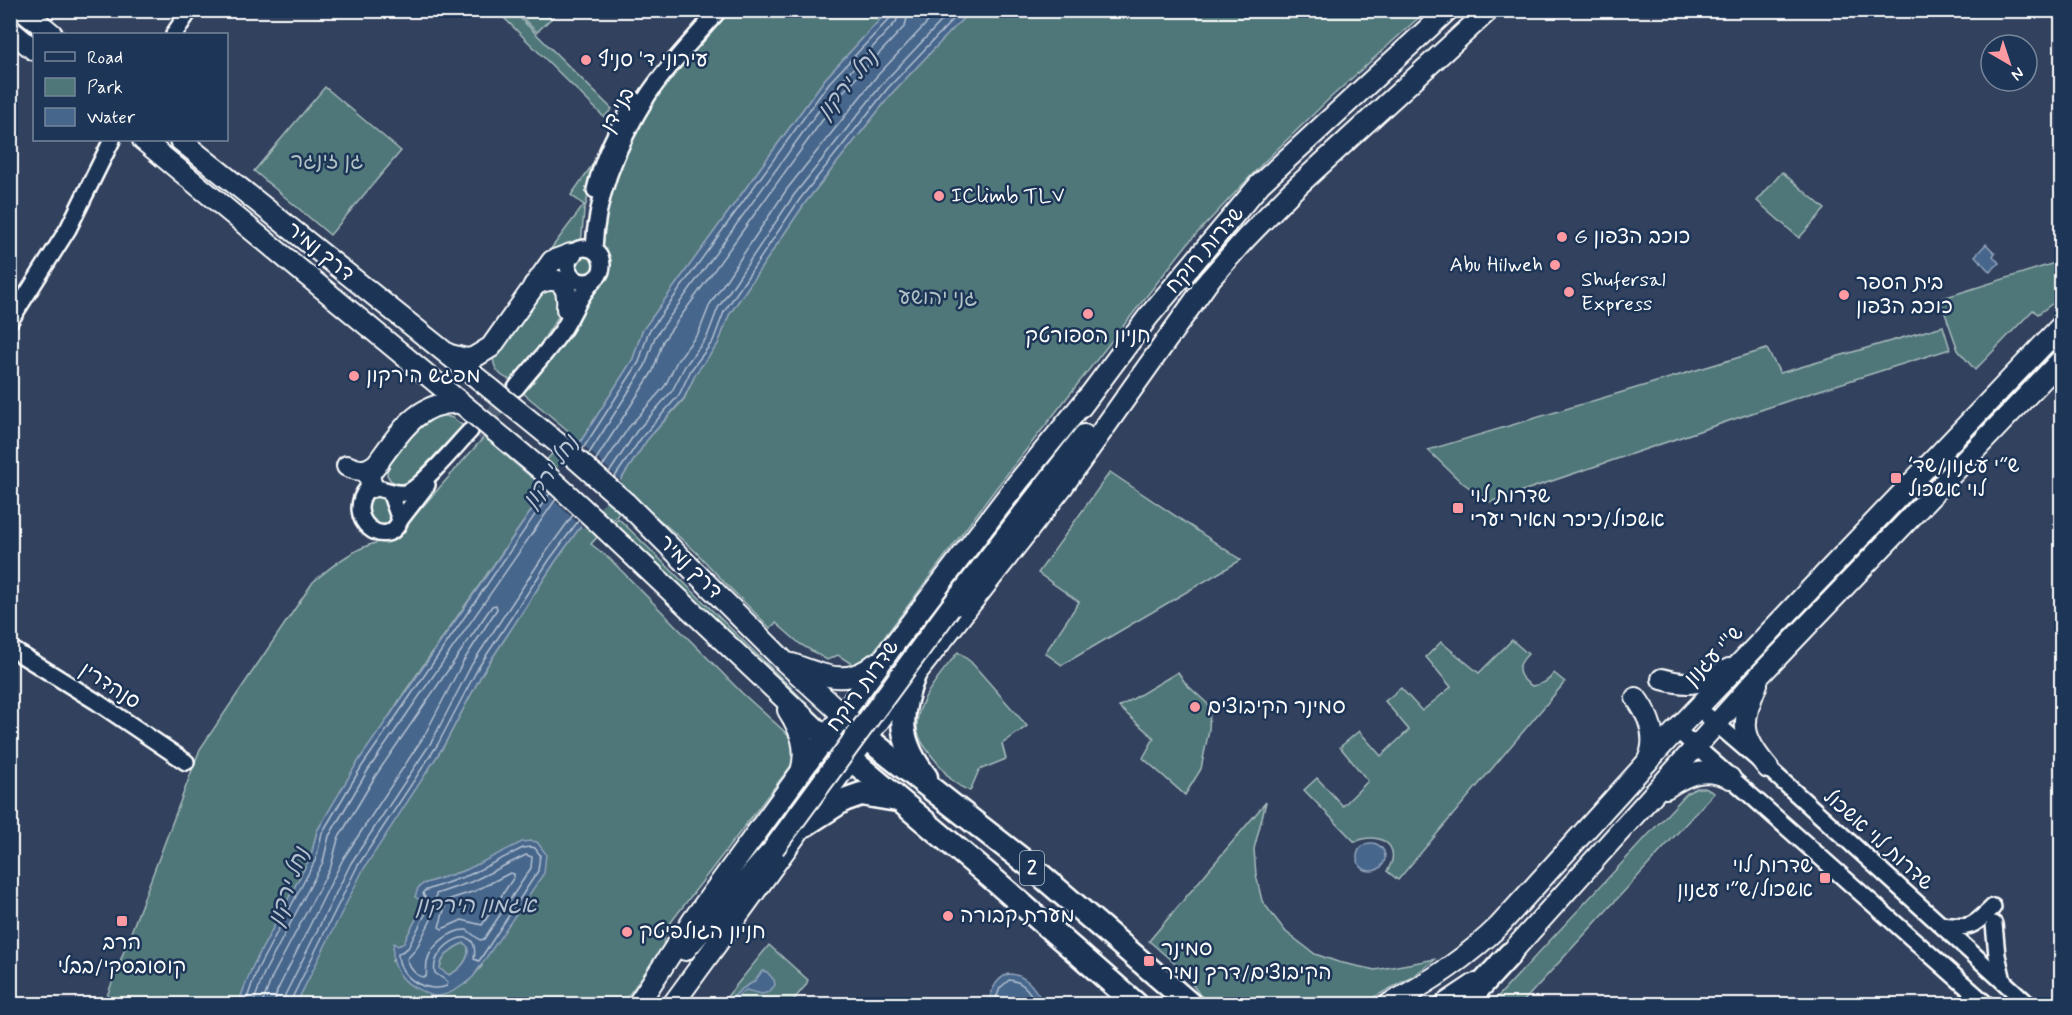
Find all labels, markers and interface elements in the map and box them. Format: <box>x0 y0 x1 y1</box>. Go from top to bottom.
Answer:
legend <box>33 33 228 141</box>
north arrow <box>1979 33 2039 93</box>
water label: נחל ירקון <box>811 44 886 125</box>
text: Road <box>87 46 123 70</box>
place label: עירוני ד' סניף <box>598 46 708 74</box>
marker: עירוני ד' סניף <box>579 53 593 67</box>
text: N <box>2007 62 2028 85</box>
text: Park <box>87 76 123 100</box>
street label: בני דן <box>594 83 642 137</box>
text: Water <box>87 106 136 130</box>
park label: גן זינגר <box>291 147 363 175</box>
place label: IClimb TLV <box>951 182 1065 210</box>
marker: IClimb TLV <box>932 189 946 203</box>
street label: שדרות רוקח <box>1159 200 1251 300</box>
street label: דרך נמיר <box>280 216 360 288</box>
place label: G כוכב הצפון <box>1574 223 1690 251</box>
marker: G כוכב הצפון <box>1555 230 1569 244</box>
place label: Abu Hilweh <box>1449 251 1543 279</box>
marker: Abu Hilweh <box>1548 258 1562 272</box>
place label: Shufersal Express <box>1581 266 1666 318</box>
place label: בית הספר כוכב הצפון <box>1856 269 1953 321</box>
park label: גני יהושע <box>899 284 977 312</box>
marker: Shufersal Express <box>1562 285 1576 299</box>
marker: בית הספר כוכב הצפון <box>1837 288 1851 302</box>
marker: חניון הספורטק <box>1081 307 1095 321</box>
place label: חניון הספורטק <box>1025 322 1151 350</box>
place label: מפגש הירקון <box>366 362 481 390</box>
marker: מפגש הירקון <box>347 369 361 383</box>
water label: נחל ירקון <box>517 429 586 513</box>
place label: ש״י עגנון/שד׳ לוי אשכול <box>1908 452 2020 504</box>
marker: ש״י עגנון/שד׳ לוי אשכול <box>1889 471 1903 485</box>
place label: שדרות לוי אשכול/כיכר מאיר יערי <box>1470 482 1665 534</box>
marker: שדרות לוי אשכול/כיכר מאיר יערי <box>1451 501 1465 515</box>
street label: דרך נמיר <box>652 529 728 605</box>
street label: ש''י עגנון <box>1678 620 1750 692</box>
street label: שדרות רוקח <box>820 634 906 738</box>
street label: סנהדרין <box>74 656 146 716</box>
place label: סמינר הקיבוצים <box>1207 693 1346 721</box>
marker: סמינר הקיבוצים <box>1188 700 1202 714</box>
street label: שדרות לוי אשכול <box>1817 783 1939 897</box>
water label: נחל ירקון <box>262 843 317 930</box>
road number: 2 <box>1020 851 1044 885</box>
place label: שדרות לוי אשכול/ש״י עגנון <box>1677 852 1813 904</box>
marker: שדרות לוי אשכול/ש״י עגנון <box>1818 871 1832 885</box>
water label: אגמון הירקון <box>416 892 538 920</box>
place label: מערת קבורה <box>960 902 1075 930</box>
marker: מערת קבורה <box>941 909 955 923</box>
marker: הרב קוסובסקי/בבלי <box>115 914 129 928</box>
place label: חניון הגולפיטק <box>639 918 766 946</box>
marker: חניון הגולפיטק <box>620 925 634 939</box>
place label: הרב קוסובסקי/בבלי <box>58 929 186 981</box>
place label: סמינר הקיבוצים/דרך נמיר <box>1161 935 1332 987</box>
marker: סמינר הקיבוצים/דרך נמיר <box>1142 954 1156 968</box>

